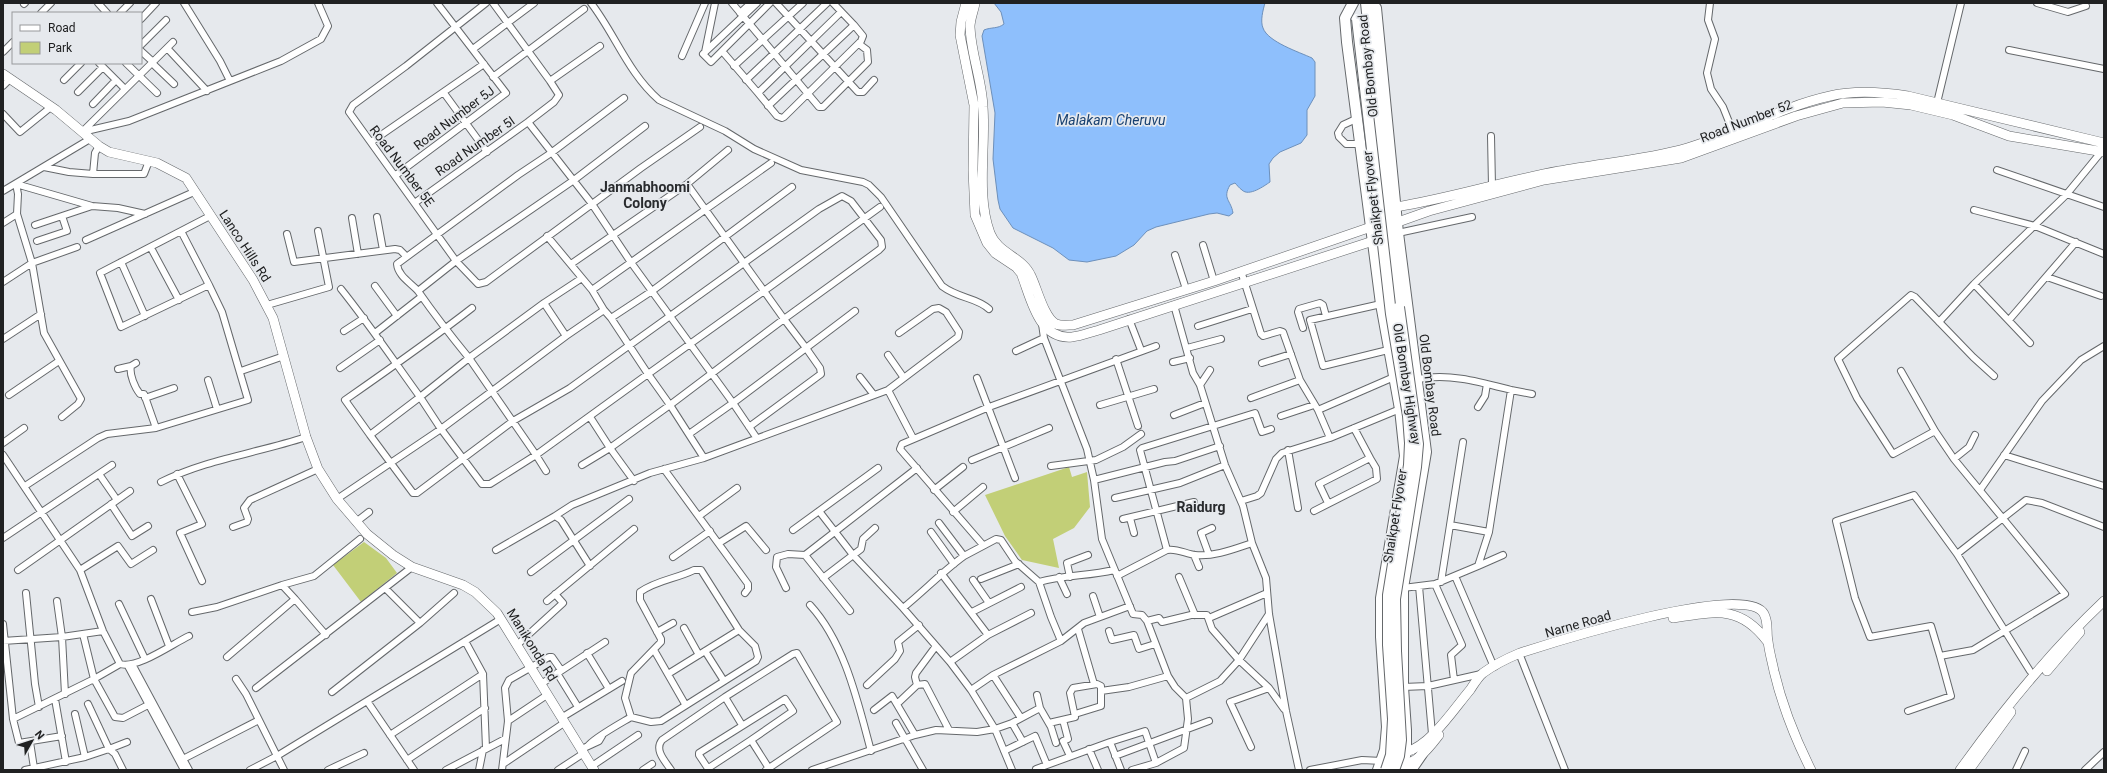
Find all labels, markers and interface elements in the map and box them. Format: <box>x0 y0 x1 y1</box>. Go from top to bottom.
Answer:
legend <box>12 12 142 64</box>
street label: Old Bombay Road <box>1355 14 1381 118</box>
text: Road <box>48 21 76 35</box>
text: Park <box>48 41 73 55</box>
street label: Road Number 5J <box>411 83 497 153</box>
street label: Road Number 52 <box>1698 97 1794 145</box>
water label: Malakam Cheruvu <box>1056 112 1166 128</box>
street label: Road Number 5I <box>432 113 518 179</box>
street label: Road Number 5E <box>367 123 437 209</box>
street label: Shaikpet Flyover <box>1360 150 1386 246</box>
district label: Janmabhoomi Colony <box>600 179 690 211</box>
street label: Lanco Hills Rd <box>216 207 274 285</box>
street label: Old Bombay Highway <box>1390 322 1424 446</box>
street label: Old Bombay Road <box>1416 333 1444 437</box>
street label: Shaikpet Flyover <box>1380 468 1410 564</box>
district label: Raidurg <box>1177 499 1225 515</box>
street label: Manikonda Rd <box>504 606 560 684</box>
street label: Narne Road <box>1543 607 1613 641</box>
north arrow <box>12 721 52 761</box>
text: N <box>32 728 47 742</box>

